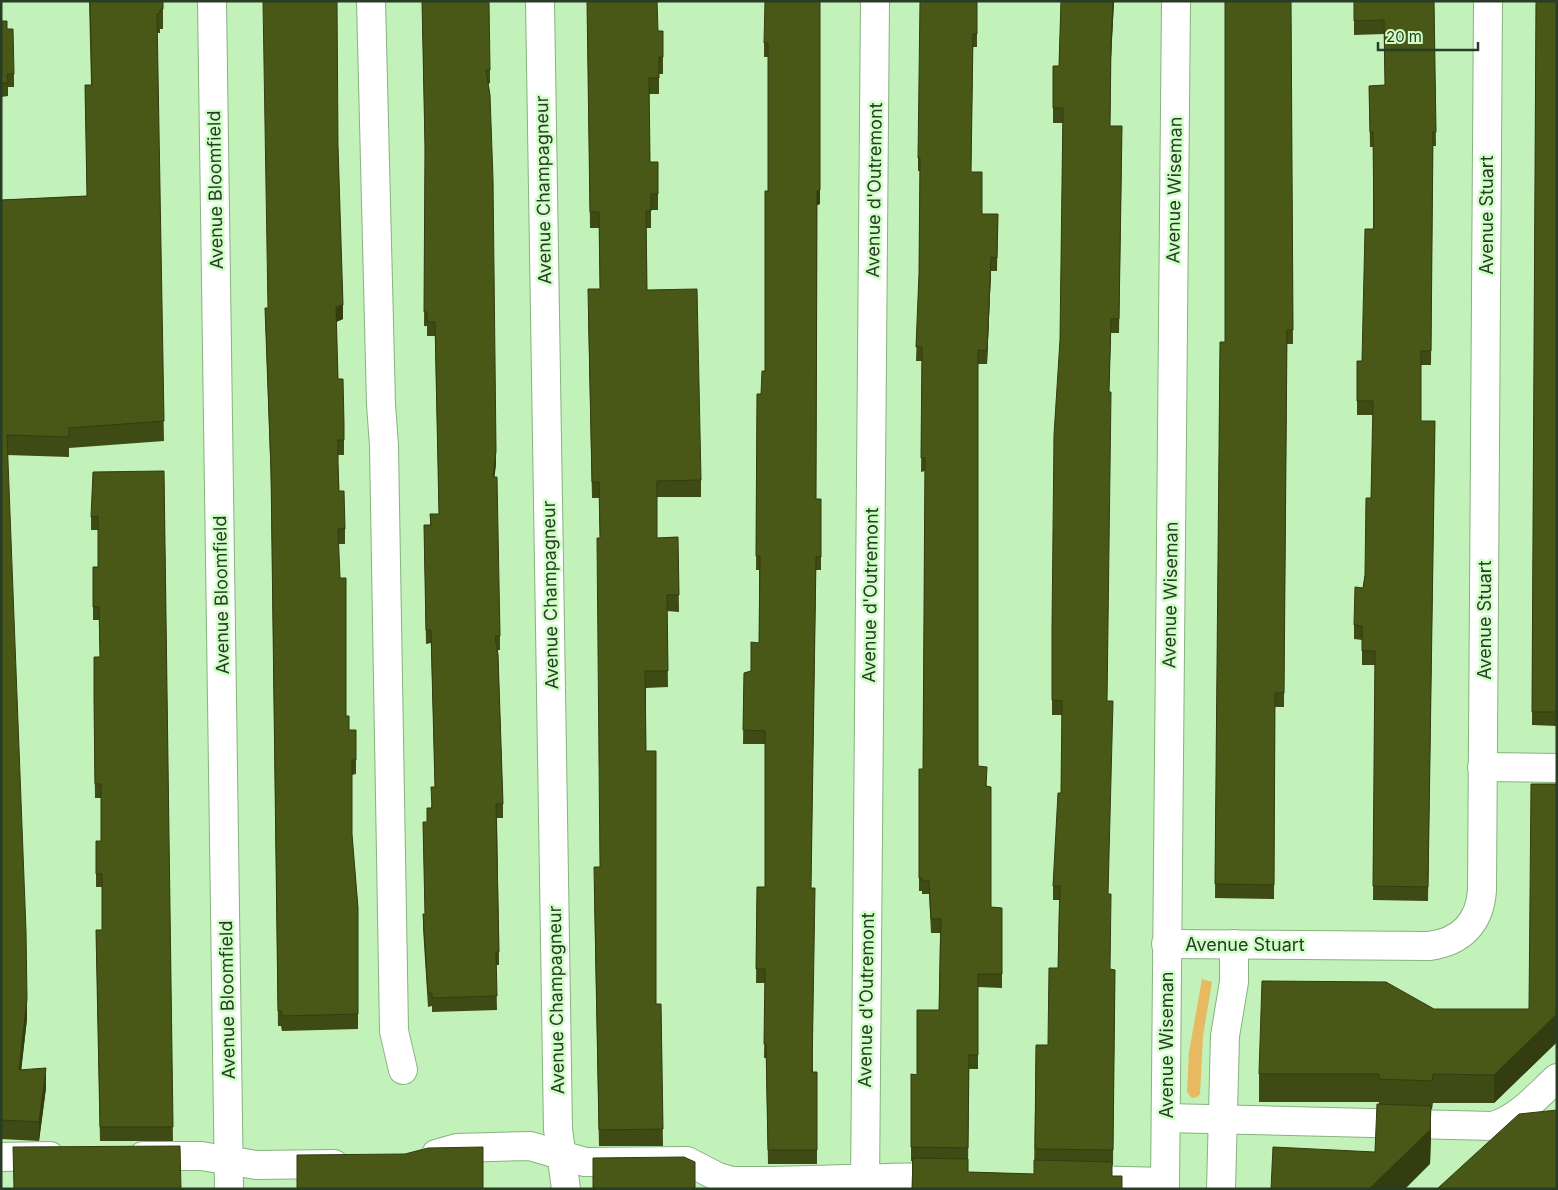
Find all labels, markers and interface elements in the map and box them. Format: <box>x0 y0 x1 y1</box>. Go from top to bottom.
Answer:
scale bar <box>1378 20 1478 52</box>
text: 20 m <box>1386 27 1422 46</box>
street label: Avenue Champagneur <box>531 95 555 285</box>
street label: Avenue d'Outremont <box>862 102 886 278</box>
street label: Avenue Bloomfield <box>203 110 227 270</box>
street label: Avenue Wiseman <box>1162 116 1186 264</box>
street label: Avenue Stuart <box>1476 155 1497 275</box>
street label: Avenue Champagneur <box>538 500 562 690</box>
street label: Avenue d'Outremont <box>858 507 882 683</box>
street label: Avenue Bloomfield <box>209 515 233 675</box>
street label: Avenue Wiseman <box>1158 521 1182 669</box>
street label: Avenue Stuart <box>1474 560 1495 680</box>
street label: Avenue Champagneur <box>544 905 568 1095</box>
street label: Avenue d'Outremont <box>854 912 878 1088</box>
street label: Avenue Bloomfield <box>215 920 239 1080</box>
street label: Avenue Stuart <box>1185 934 1305 955</box>
street label: Avenue Wiseman <box>1156 972 1177 1118</box>

